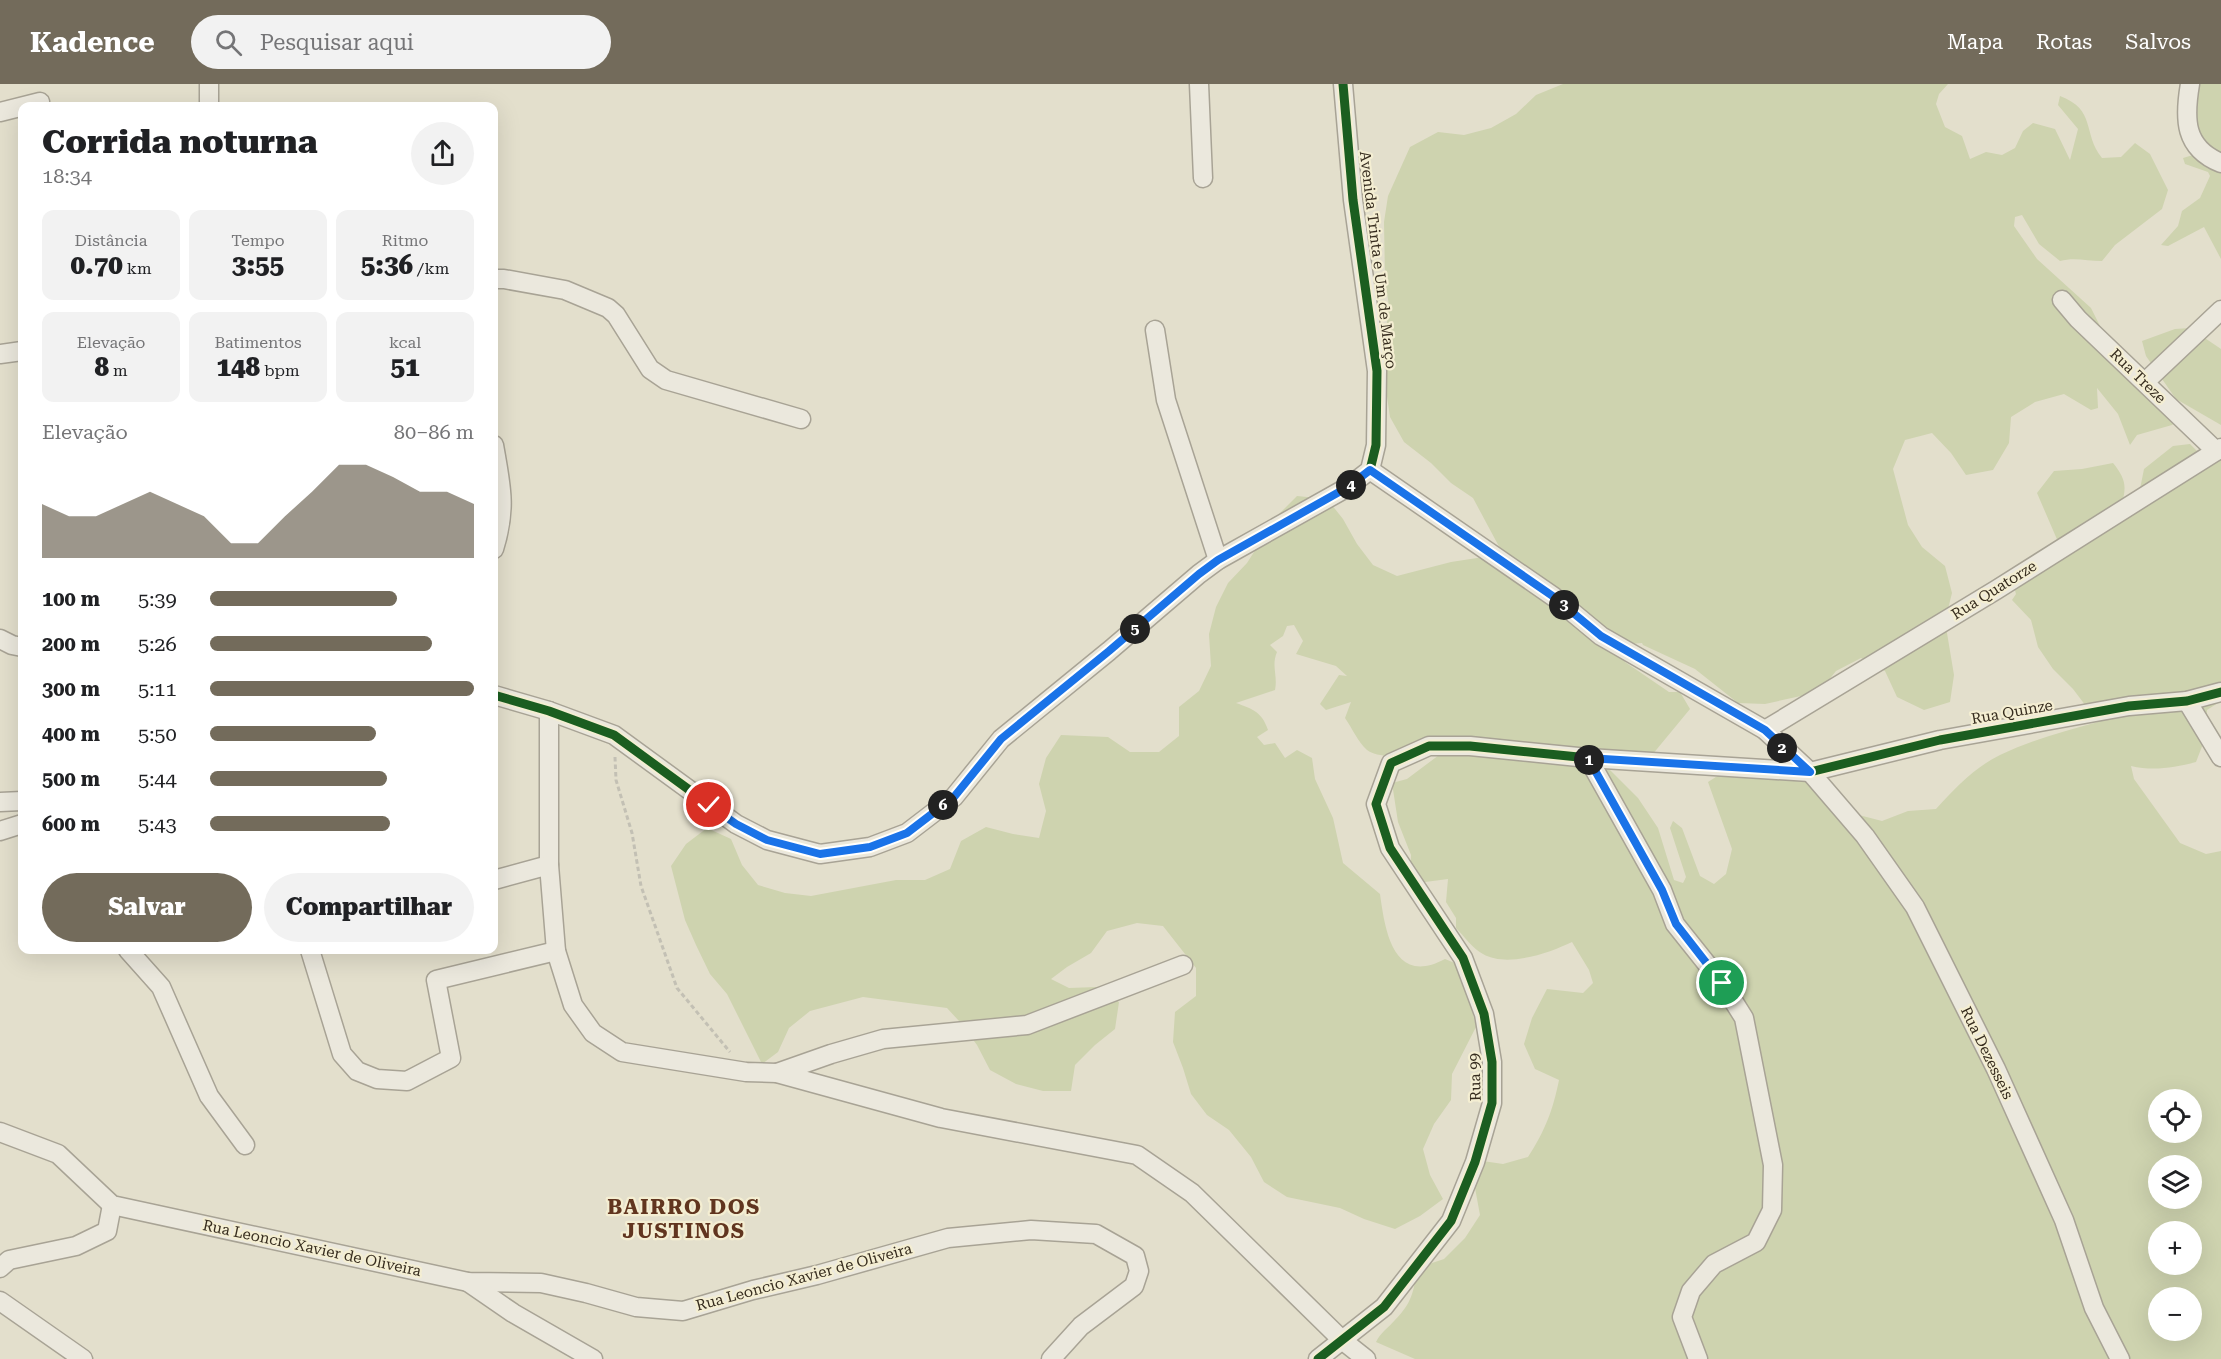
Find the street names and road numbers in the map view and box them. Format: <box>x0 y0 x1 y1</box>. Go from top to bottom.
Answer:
street label: Avenida Trinta e Um de Março <box>1356 150 1400 370</box>
street label: Rua Treze <box>2106 345 2170 407</box>
street label: Rua Quatorze <box>1948 557 2040 623</box>
street label: Rua Quinze <box>1970 696 2054 728</box>
street label: Rua Dezesseis <box>1957 1004 2017 1102</box>
street label: Rua 99 <box>1465 1053 1485 1101</box>
street label: Rua Leoncio Xavier de Oliveira <box>201 1216 423 1280</box>
street label: Rua Leoncio Xavier de Oliveira <box>694 1239 914 1315</box>

